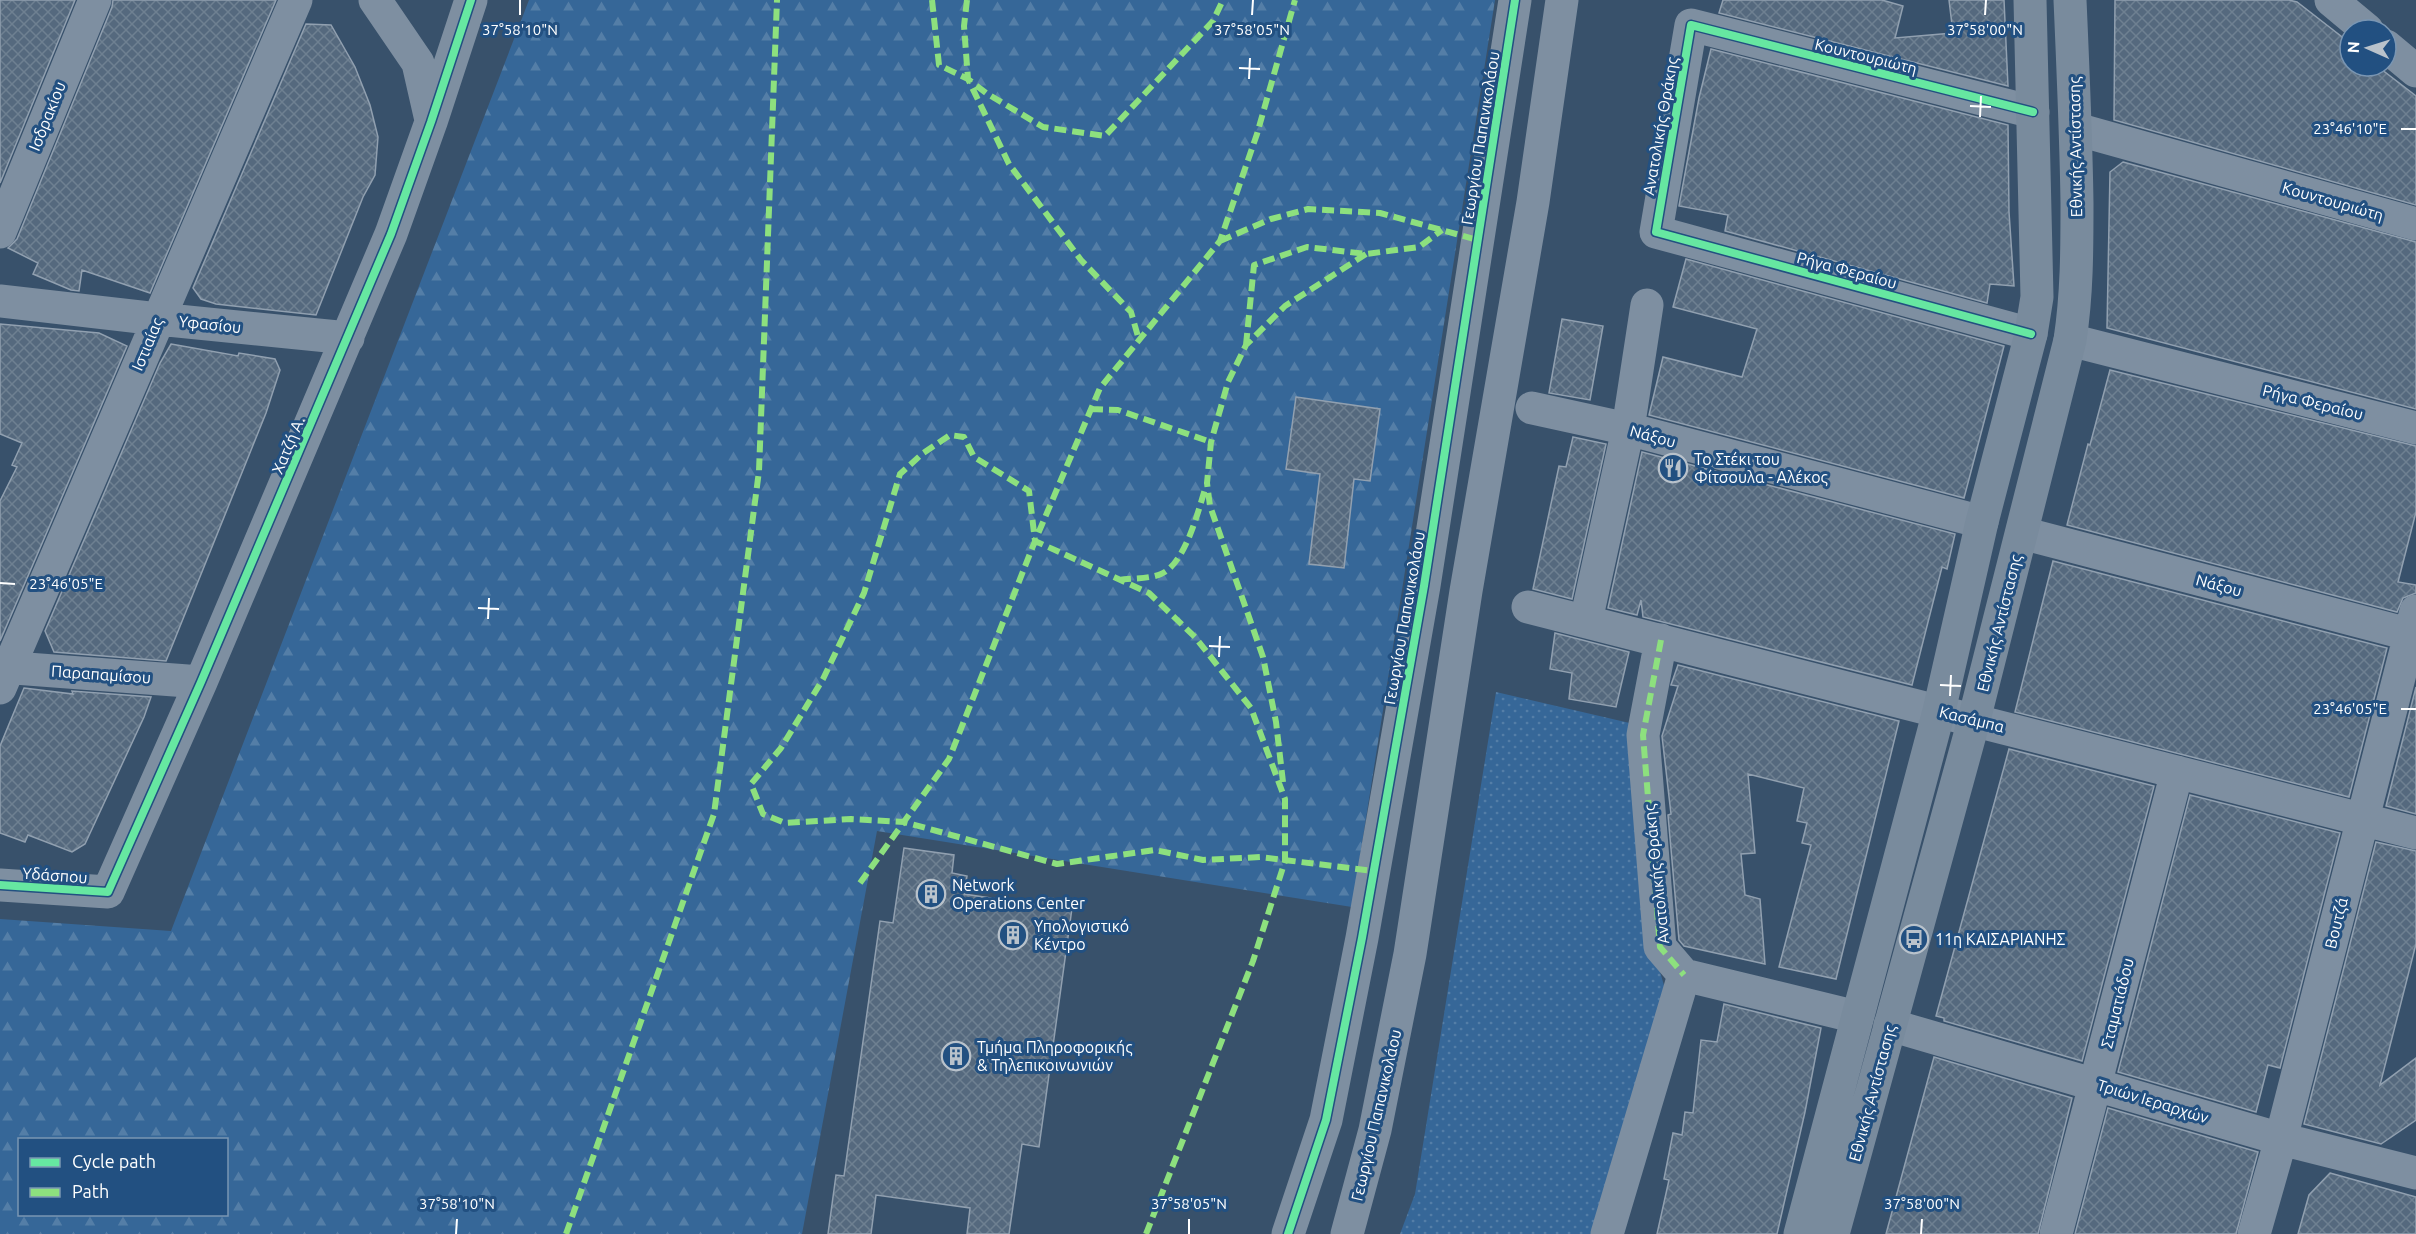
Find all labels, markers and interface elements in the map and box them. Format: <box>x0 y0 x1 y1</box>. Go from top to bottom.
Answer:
north arrow <box>2338 18 2398 78</box>
text: 37°58'10"N <box>482 21 558 38</box>
text: 37°58'05"N <box>1214 21 1290 38</box>
text: 37°58'00"N <box>1947 21 2023 38</box>
street label: Κουντουριώτη <box>1813 35 1919 77</box>
text: N <box>2344 41 2362 54</box>
street label: Γεωργίου Παπανικολάου <box>1457 50 1503 226</box>
street label: Ανατολικής Θράκης <box>1639 55 1682 197</box>
street label: Εθνικής Αντίστασης <box>2065 76 2086 218</box>
street label: Ισδρακίου <box>25 79 69 153</box>
text: 23°46'10"E <box>2313 120 2387 137</box>
street label: Κουντουριώτη <box>2280 178 2386 224</box>
street label: Ρήγα Φεραίου <box>1795 248 1899 292</box>
street label: Υφασίου <box>178 312 242 336</box>
street label: Ιστιαίας <box>128 315 167 374</box>
street label: Ρήγα Φεραίου <box>2261 381 2365 423</box>
street label: Χατζή Α. <box>268 414 309 477</box>
street label: Νάξου <box>1628 421 1678 452</box>
place label: Το Στέκι του Φίτσουλα - Αλέκος <box>1694 450 1828 487</box>
restaurant icon: Το Στέκι του Φίτσουλα - Αλέκος <box>1657 452 1689 484</box>
street label: Γεωργίου Παπανικολάου <box>1380 530 1428 706</box>
street label: Εθνικής Αντίστασης <box>1973 553 2026 694</box>
street label: Νάξου <box>2194 570 2244 601</box>
text: 23°46'05"E <box>29 575 103 592</box>
street label: Παραπαμίσου <box>50 662 152 686</box>
text: 23°46'05"E <box>2313 700 2387 717</box>
street label: Κασάμπα <box>1938 702 2007 736</box>
street label: Ανατολικής Θράκης <box>1640 803 1673 945</box>
street label: Υδάσπου <box>22 864 88 886</box>
place label: Network Operations Center <box>952 876 1085 912</box>
building icon: Network Operations Center <box>915 878 947 910</box>
street label: Βουτζά <box>2321 895 2352 951</box>
place label: Υπολογιστικό Κέντρο <box>1034 917 1129 953</box>
building icon: Υπολογιστικό Κέντρο <box>997 919 1029 951</box>
bus stop icon: 11η ΚΑΙΣΑΡΙΑΝΗΣ <box>1898 923 1930 955</box>
place label: 11η ΚΑΙΣΑΡΙΑΝΗΣ <box>1935 930 2066 948</box>
street label: Σταματιάδου <box>2097 956 2137 1050</box>
street label: Εθνικής Αντίστασης <box>1845 1023 1900 1164</box>
street label: Γεωργίου Παπανικολάου <box>1347 1027 1405 1203</box>
place label: Τμήμα Πληροφορικής & Τηλεπικοινωνιών <box>977 1038 1132 1074</box>
building icon: Τμήμα Πληροφορικής & Τηλεπικοινωνιών <box>940 1040 972 1072</box>
street label: Τριών Ιεραρχών <box>2095 1075 2211 1127</box>
legend <box>18 1138 228 1216</box>
text: Cycle path <box>72 1151 156 1171</box>
text: Path <box>72 1181 109 1201</box>
text: 37°58'10"N <box>419 1195 495 1212</box>
text: 37°58'05"N <box>1151 1195 1227 1212</box>
text: 37°58'00"N <box>1884 1195 1960 1212</box>

